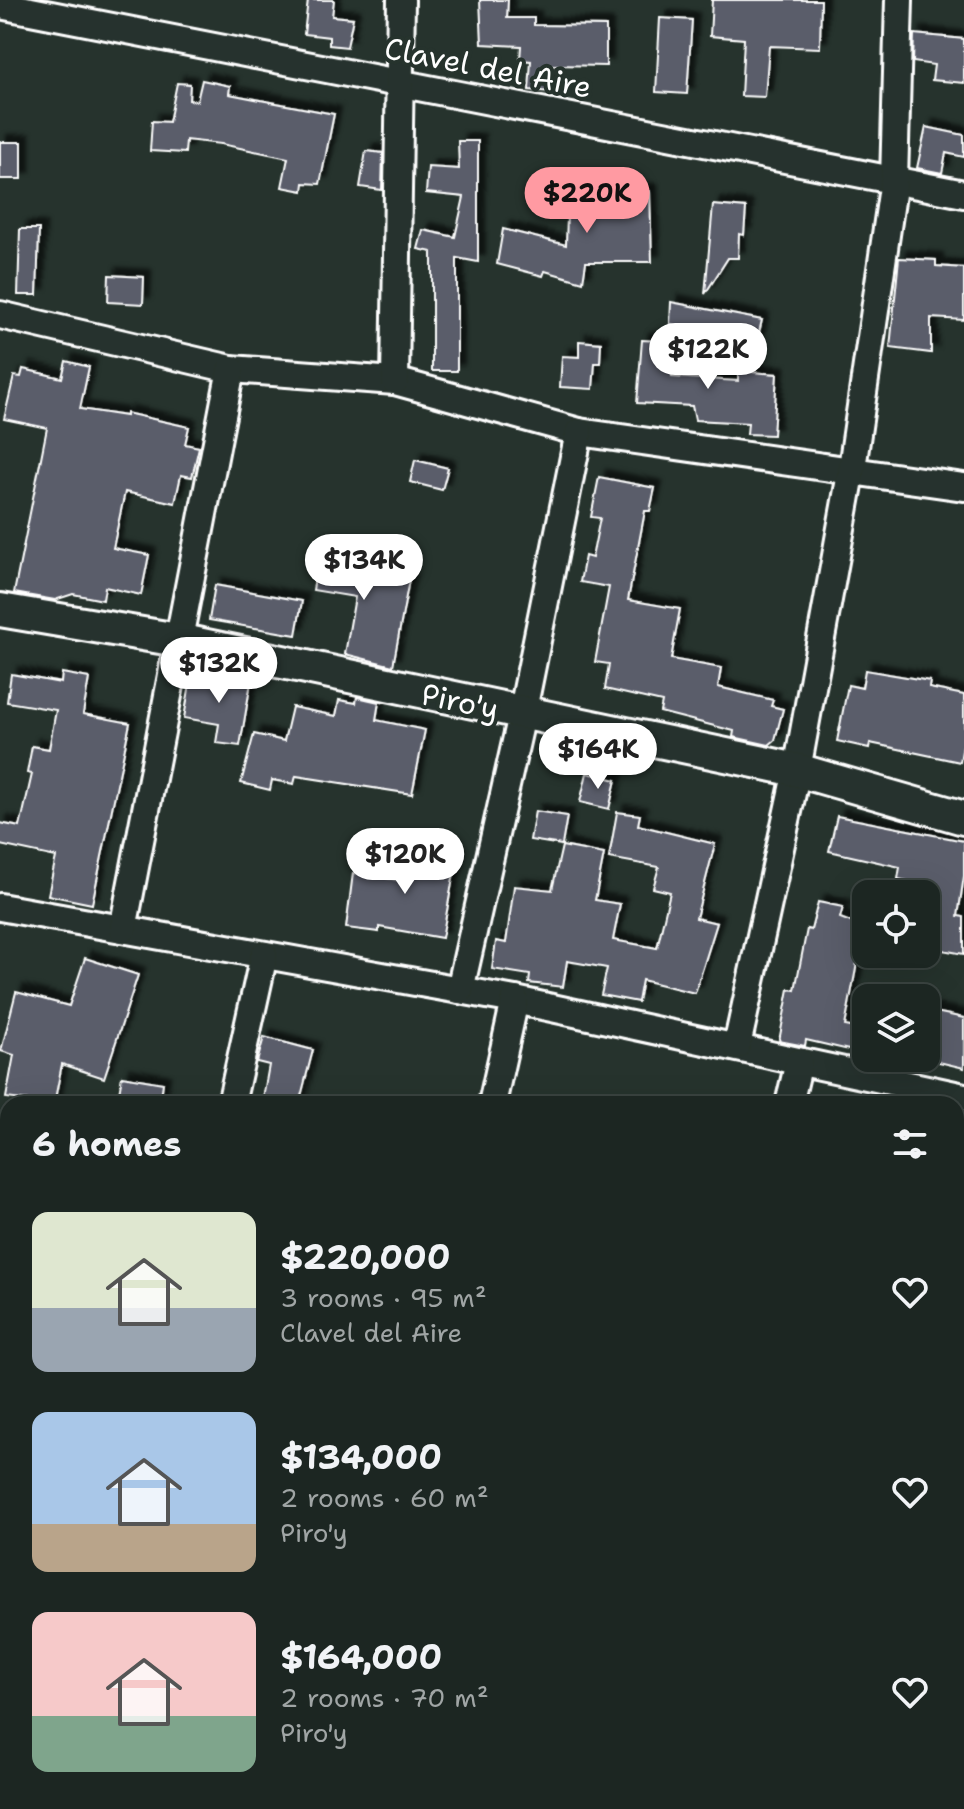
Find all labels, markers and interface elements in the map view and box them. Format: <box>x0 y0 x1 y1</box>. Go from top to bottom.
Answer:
street label: Clavel del Aire <box>381 27 595 108</box>
pin: $220K <box>531 167 643 235</box>
text: $220K <box>543 175 631 210</box>
pin: $122K <box>652 323 764 391</box>
text: $122K <box>667 331 749 366</box>
pin: $134K <box>308 534 420 602</box>
text: $134K <box>323 542 405 577</box>
pin: $132K <box>163 637 275 705</box>
text: $132K <box>178 645 260 680</box>
street label: Piro'y <box>418 673 503 730</box>
pin: $164K <box>542 723 654 791</box>
text: $164K <box>557 731 639 766</box>
pin: $120K <box>349 828 461 896</box>
text: $120K <box>364 836 446 871</box>
map controls <box>852 880 940 1072</box>
button: locate <box>852 880 940 968</box>
button: layers <box>852 984 940 1072</box>
text: 6 homes <box>32 1121 181 1167</box>
icon: filters <box>888 1122 932 1166</box>
text: $220,000 <box>280 1234 450 1280</box>
icon: home <box>96 1244 192 1340</box>
icon: heart <box>888 1270 932 1314</box>
text: 3 rooms · 95 m² <box>280 1280 487 1315</box>
text: Clavel del Aire <box>280 1315 462 1350</box>
text: $134,000 <box>280 1434 442 1480</box>
icon: home <box>96 1444 192 1540</box>
icon: heart <box>888 1470 932 1514</box>
text: 2 rooms · 60 m² <box>280 1480 489 1515</box>
text: Piro'y <box>280 1515 348 1550</box>
text: $164,000 <box>280 1634 442 1680</box>
icon: home <box>96 1644 192 1740</box>
icon: heart <box>888 1670 932 1714</box>
text: 2 rooms · 70 m² <box>280 1680 489 1715</box>
text: Piro'y <box>280 1715 348 1750</box>

